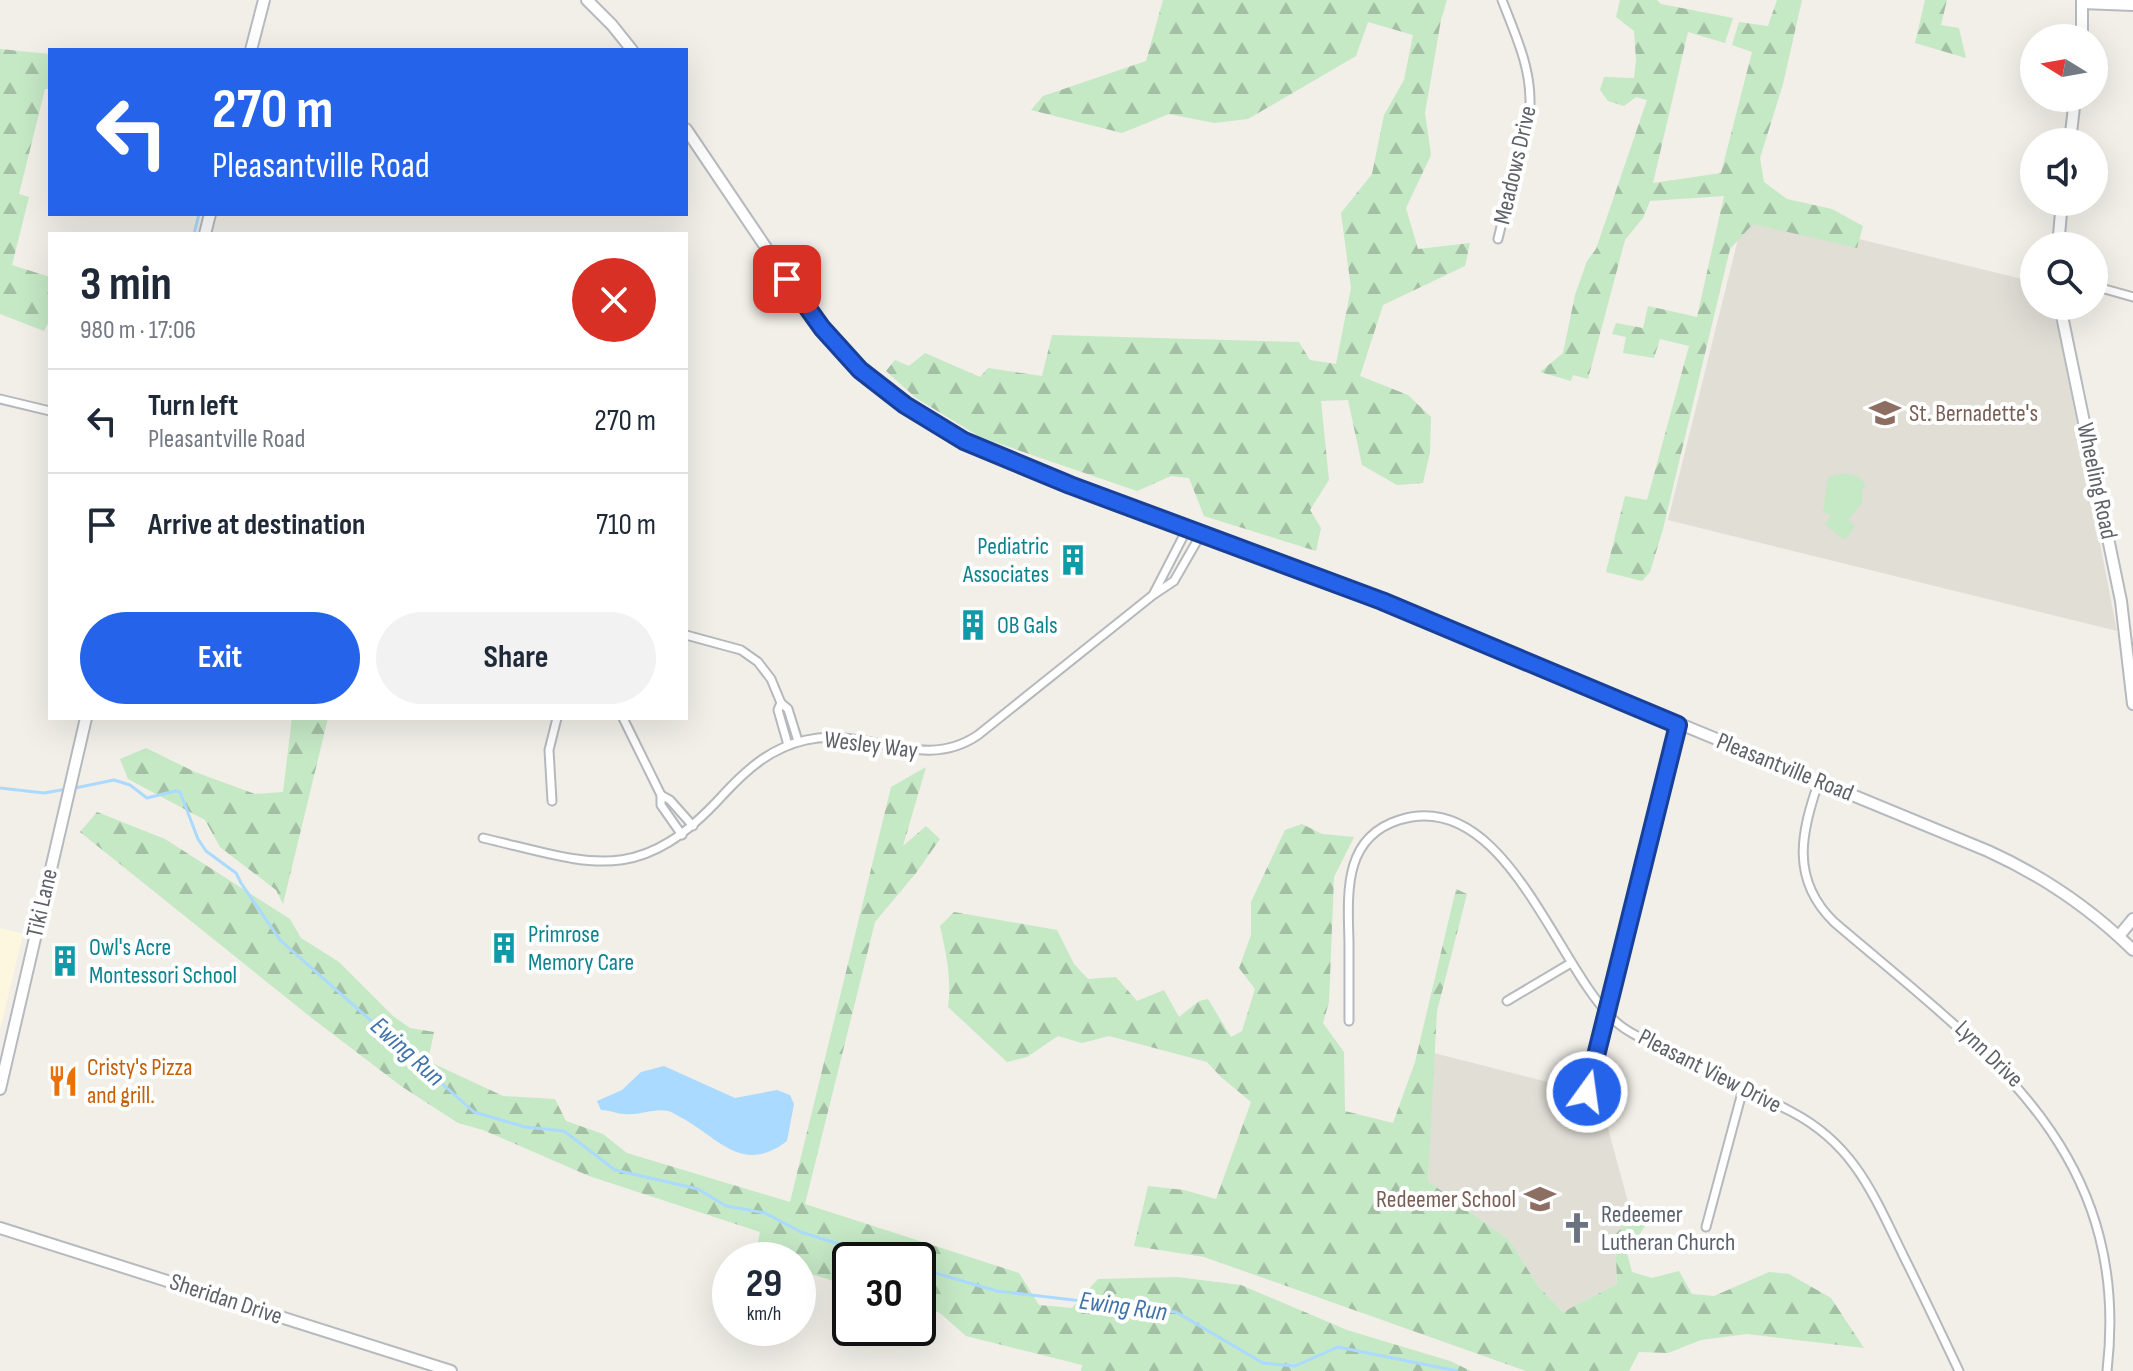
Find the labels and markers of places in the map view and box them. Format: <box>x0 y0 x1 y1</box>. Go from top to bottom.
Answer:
pin <box>753 245 821 313</box>
school or university icon: St. Bernadette's <box>1868 396 1902 430</box>
place label: St. Bernadette's <box>1909 399 2038 428</box>
place label: Pediatric Associates <box>962 532 1049 589</box>
building icon: Pediatric Associates <box>1056 543 1090 577</box>
building icon: OB Gals <box>956 608 990 642</box>
place label: OB Gals <box>997 611 1058 640</box>
place label: Primrose Memory Care <box>528 920 634 977</box>
building icon: Primrose Memory Care <box>487 931 521 965</box>
place label: Owl's Acre Montessori School <box>89 933 237 990</box>
building icon: Owl's Acre Montessori School <box>48 944 82 978</box>
place label: Cristy's Pizza and grill. <box>87 1053 192 1110</box>
restaurant icon: Cristy's Pizza and grill. <box>46 1064 80 1098</box>
school or university icon: Redeemer School <box>1523 1182 1557 1216</box>
place label: Redeemer School <box>1376 1185 1516 1214</box>
place label: Redeemer Lutheran Church <box>1601 1200 1735 1257</box>
church icon: Redeemer Lutheran Church <box>1560 1211 1594 1245</box>

